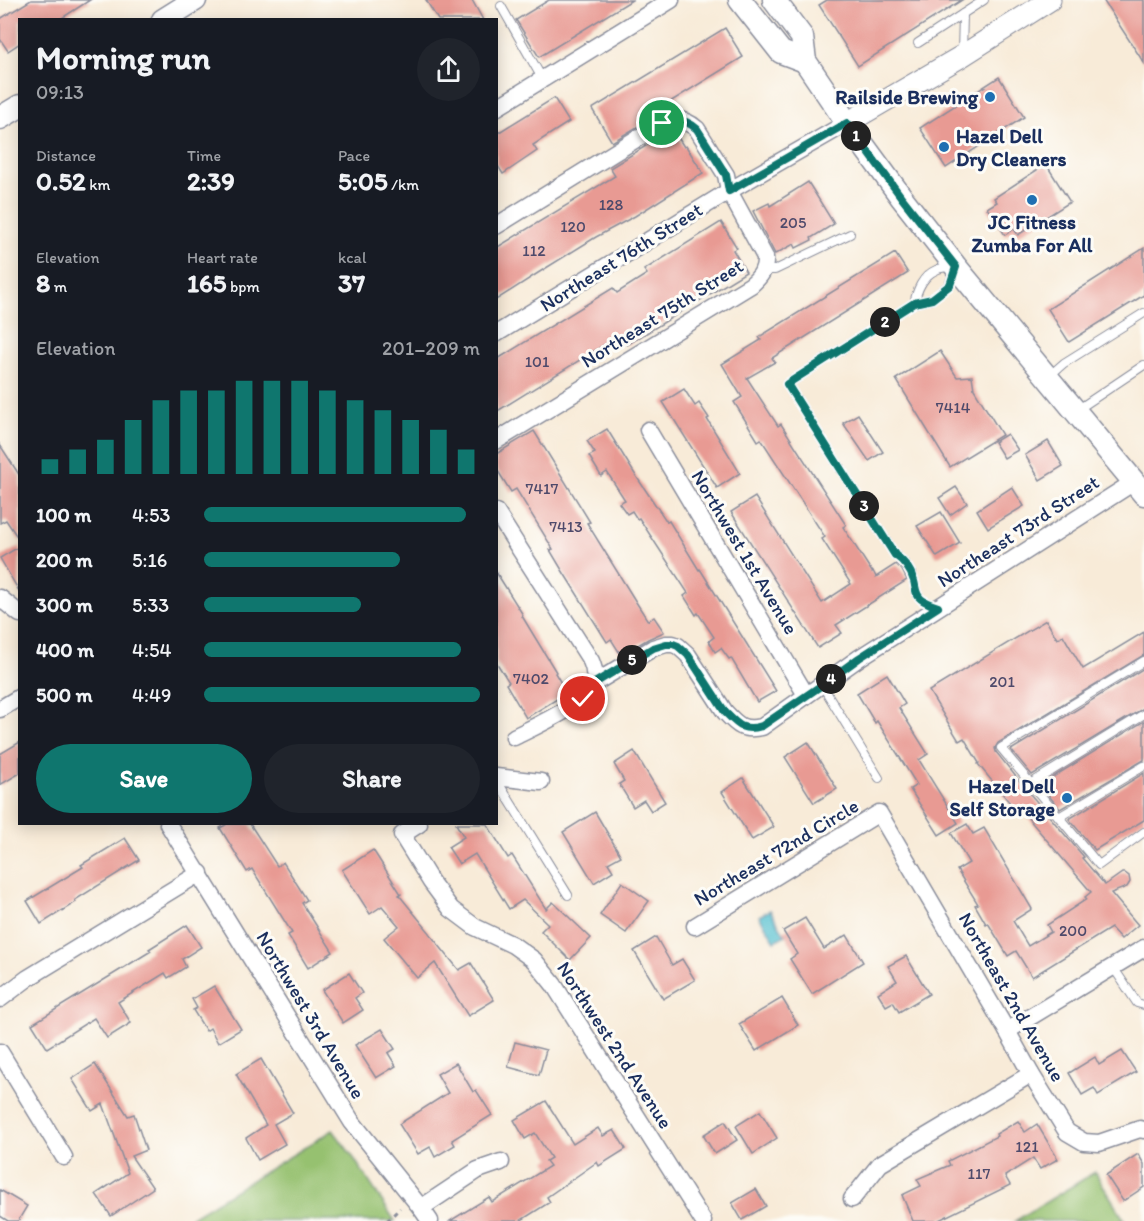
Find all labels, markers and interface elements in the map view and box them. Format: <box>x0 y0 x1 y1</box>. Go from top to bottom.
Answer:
text: Morning run <box>36 38 211 77</box>
button: share <box>417 38 480 101</box>
text: 09:13 <box>36 80 84 104</box>
place label: Railside Brewing <box>835 85 979 110</box>
marker: Railside Brewing <box>983 90 997 104</box>
pin <box>636 97 687 148</box>
icon: arrive <box>645 106 678 139</box>
pin: 1 <box>841 121 871 151</box>
place label: Hazel Dell Dry Cleaners <box>956 124 1066 172</box>
text: 1 <box>852 126 860 145</box>
marker: Hazel Dell Dry Cleaners <box>937 140 951 154</box>
text: Distance <box>36 146 96 165</box>
text: Time <box>187 146 221 165</box>
text: Pace <box>338 146 370 165</box>
text: 0.52 <box>36 165 86 197</box>
text: 2:39 <box>187 165 235 197</box>
text: 5:05 <box>338 165 388 197</box>
text: km <box>86 175 111 194</box>
text: /km <box>388 175 419 194</box>
marker: JC Fitness Zumba For All <box>1025 193 1039 207</box>
house number: 128 <box>599 195 624 214</box>
street label: Northeast 76th Street <box>535 197 707 317</box>
place label: JC Fitness Zumba For All <box>971 210 1093 257</box>
house number: 205 <box>780 213 806 232</box>
house number: 120 <box>560 217 586 236</box>
house number: 112 <box>522 241 546 260</box>
text: Elevation <box>36 248 100 267</box>
text: Heart rate <box>187 248 258 267</box>
text: kcal <box>338 248 366 267</box>
street label: Northeast 75th Street <box>576 253 748 373</box>
text: 8 <box>36 267 50 299</box>
text: 165 <box>187 267 226 299</box>
text: 37 <box>338 267 365 299</box>
text: m <box>50 277 67 296</box>
text: bpm <box>226 277 260 296</box>
pin: 2 <box>870 307 900 337</box>
text: 2 <box>881 312 889 331</box>
text: Elevation <box>36 336 115 360</box>
text: 201–209 m <box>382 336 480 360</box>
house number: 101 <box>525 352 550 371</box>
house number: 7414 <box>936 398 971 417</box>
street label: Northwest 1st Avenue <box>686 465 804 639</box>
street label: Northeast 73rd Street <box>933 470 1103 592</box>
house number: 7417 <box>526 479 559 498</box>
pin: 3 <box>849 491 879 521</box>
text: 3 <box>860 496 868 515</box>
text: 100 m <box>36 503 91 527</box>
text: 4:53 <box>132 503 170 527</box>
house number: 7413 <box>549 517 583 536</box>
text: 200 m <box>36 548 92 572</box>
text: 5:16 <box>132 548 167 572</box>
text: 300 m <box>36 593 93 617</box>
text: 5:33 <box>132 593 169 617</box>
text: 400 m <box>36 638 94 662</box>
text: 4:54 <box>132 638 171 662</box>
pin: 5 <box>617 645 647 675</box>
text: 5 <box>628 650 636 669</box>
pin: 4 <box>816 664 846 694</box>
house number: 7402 <box>513 669 549 688</box>
text: 4 <box>826 669 836 688</box>
house number: 201 <box>989 672 1015 691</box>
pin <box>557 673 608 724</box>
icon: check <box>566 682 599 715</box>
text: 500 m <box>36 683 92 707</box>
text: 4:49 <box>132 683 171 707</box>
button: Save <box>36 744 252 813</box>
button: Share <box>264 744 480 813</box>
place label: Hazel Dell Self Storage <box>950 774 1055 822</box>
marker: Hazel Dell Self Storage <box>1060 791 1074 805</box>
street label: Northeast 72nd Circle <box>689 793 863 911</box>
street label: Northeast 2nd Avenue <box>954 908 1070 1086</box>
house number: 200 <box>1059 921 1087 940</box>
street label: Northwest 3rd Avenue <box>251 927 371 1103</box>
street label: Northwest 2nd Avenue <box>552 957 678 1133</box>
house number: 121 <box>1015 1137 1039 1156</box>
house number: 117 <box>968 1164 990 1183</box>

